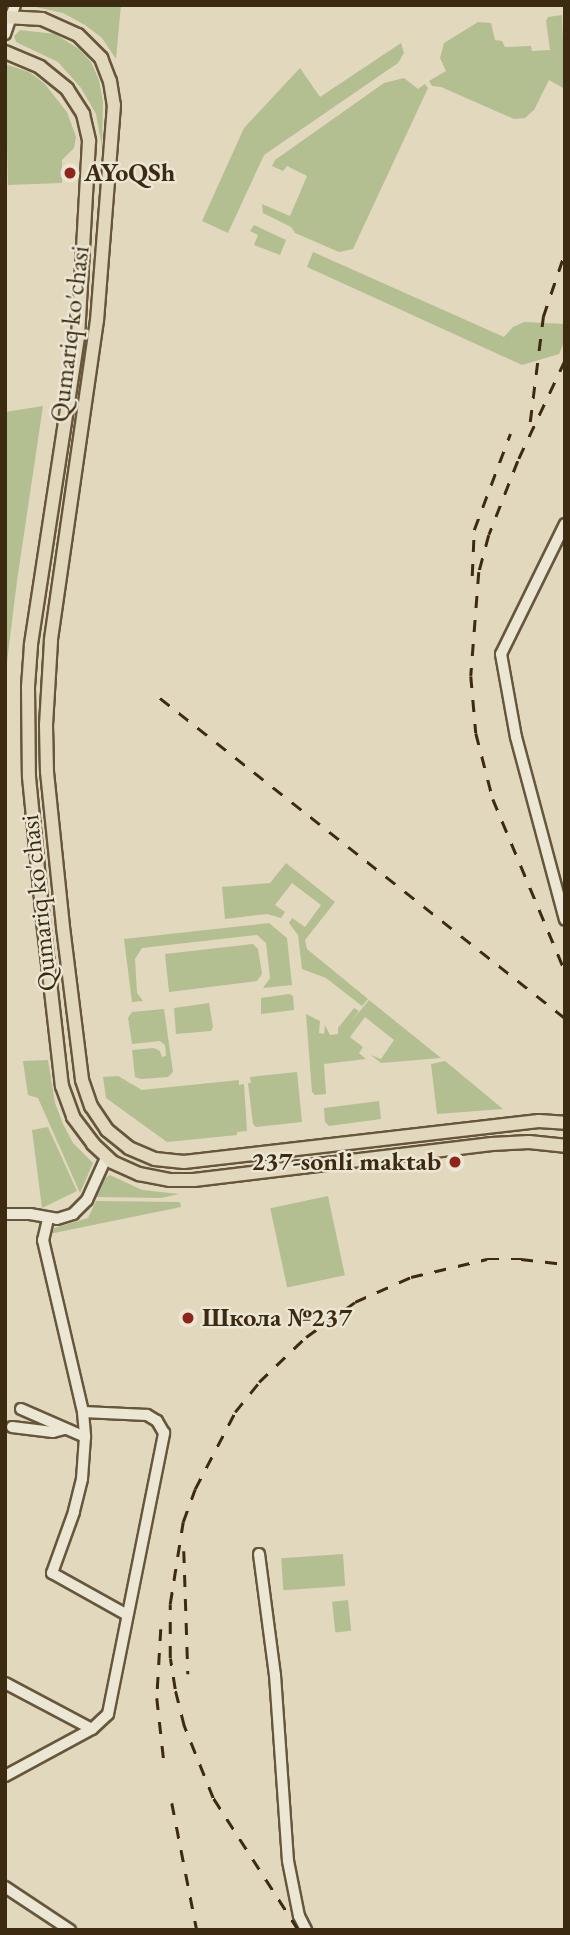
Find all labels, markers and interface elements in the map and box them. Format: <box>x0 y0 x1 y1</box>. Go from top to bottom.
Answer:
place label: AYoQSh <box>84 157 175 189</box>
marker: AYoQSh <box>62 165 78 181</box>
street label: Qumariq ko'chasi <box>44 244 96 424</box>
street label: Qumariq ko'chasi <box>14 813 64 993</box>
place label: 237-sonli maktab <box>251 1146 441 1178</box>
marker: 237-sonli maktab <box>447 1154 463 1170</box>
place label: Школа №237 <box>202 1302 352 1334</box>
marker: Школа №237 <box>180 1310 196 1326</box>

